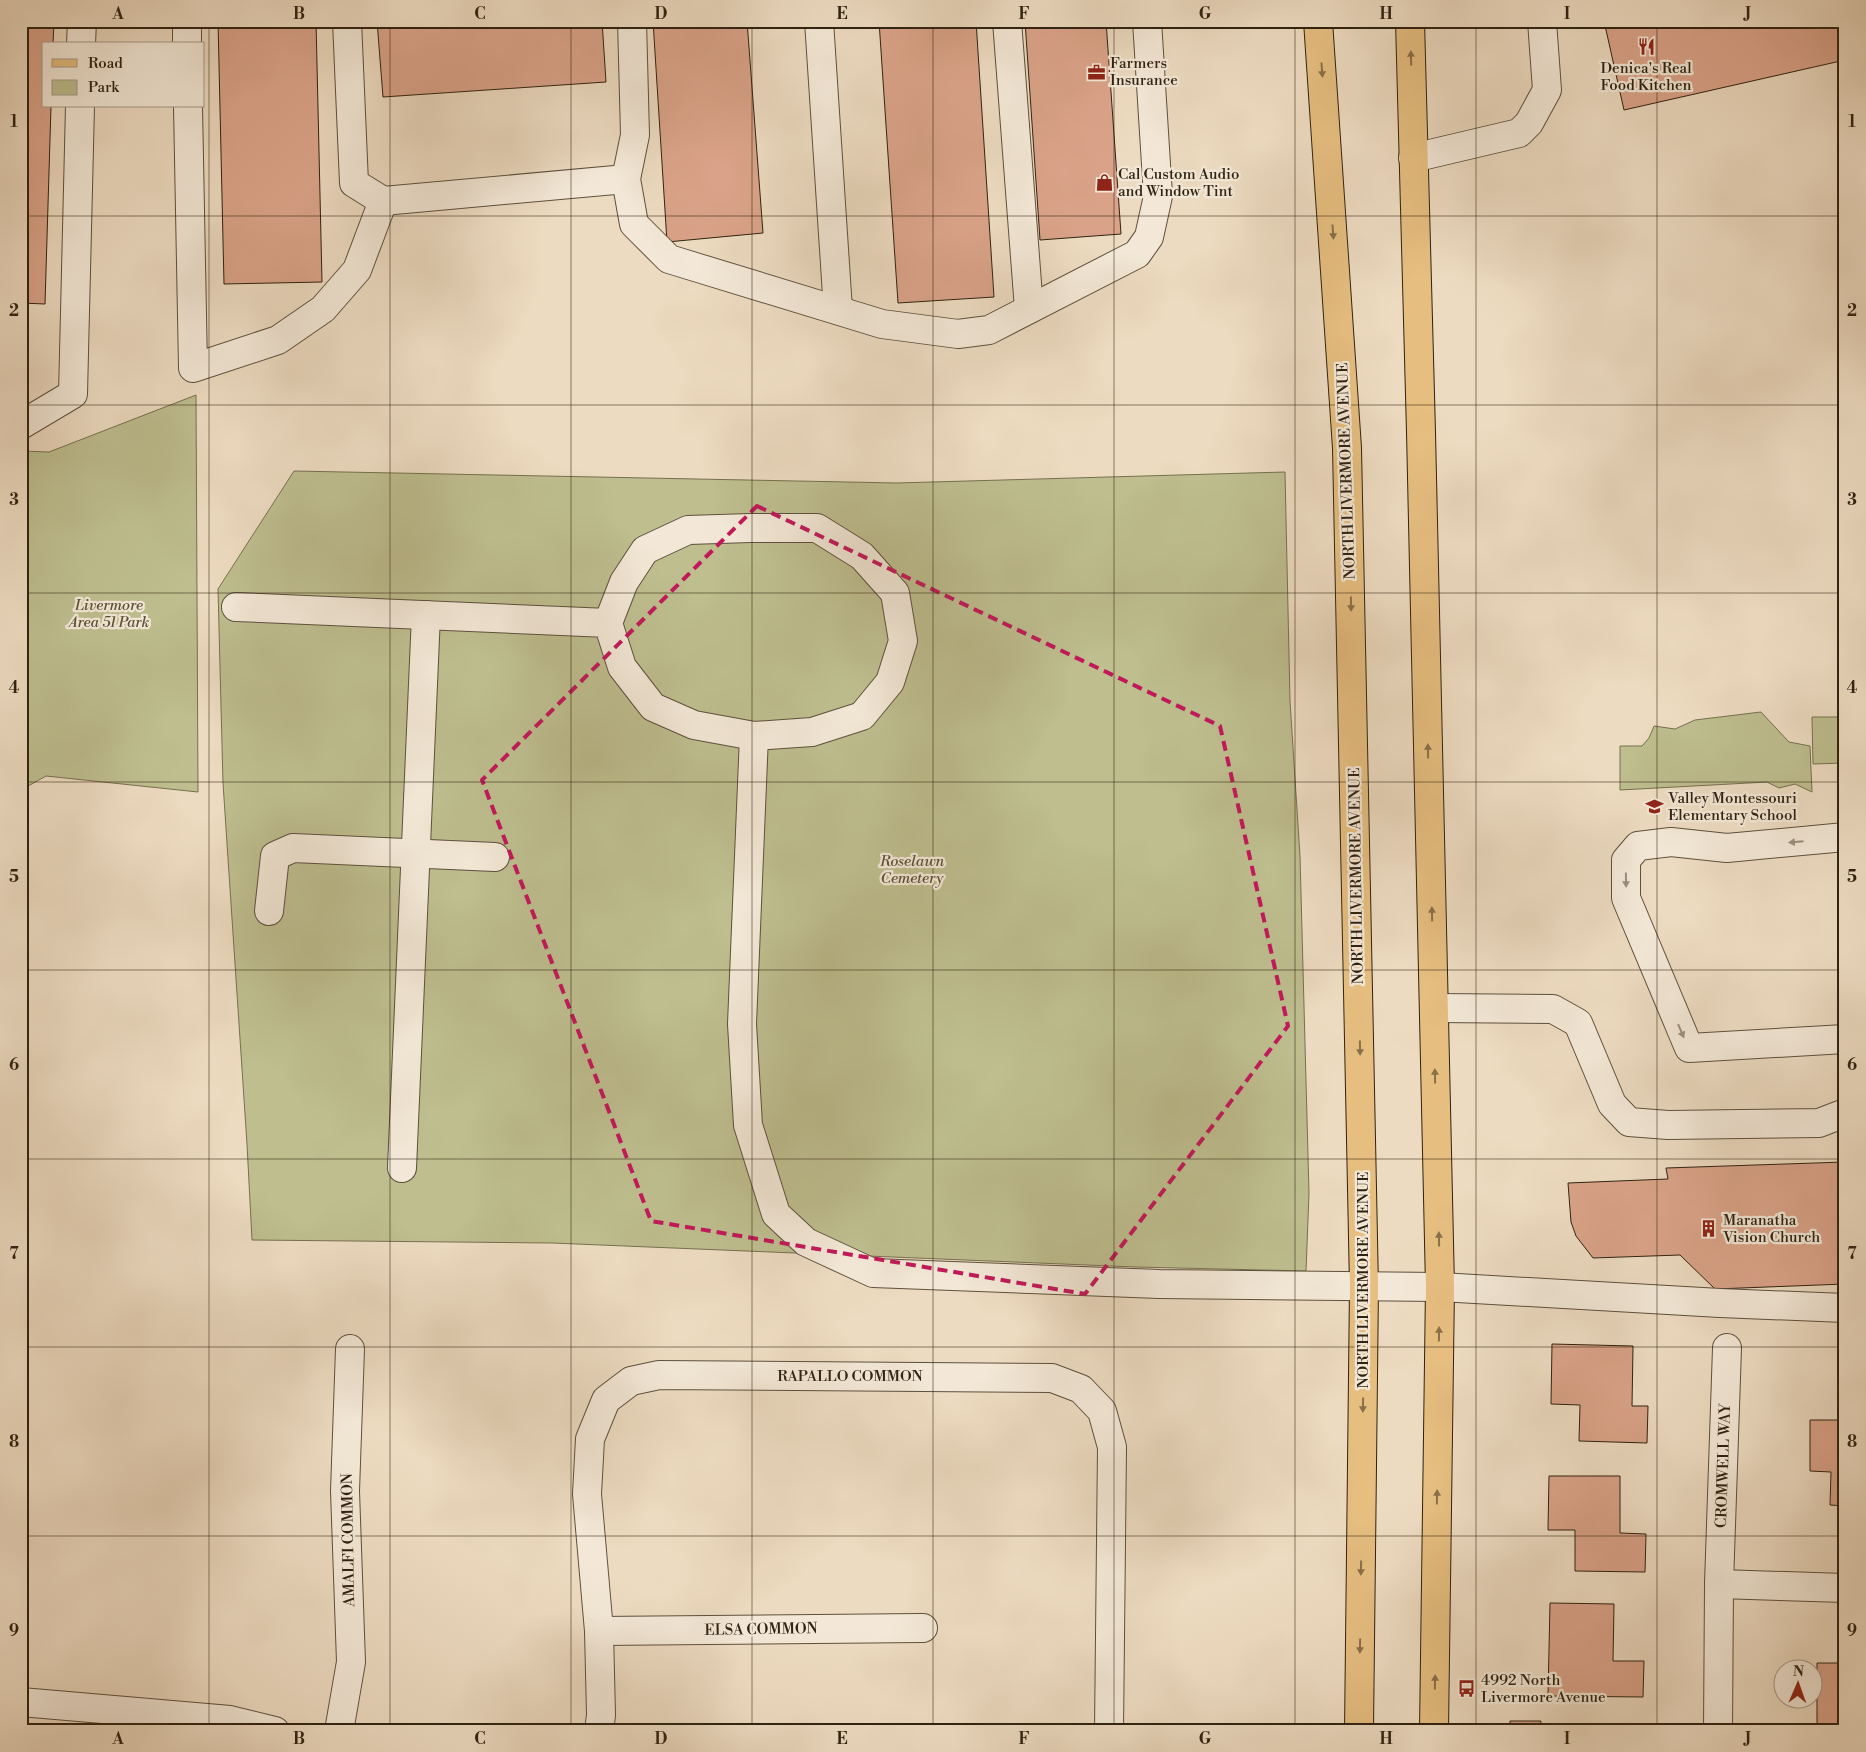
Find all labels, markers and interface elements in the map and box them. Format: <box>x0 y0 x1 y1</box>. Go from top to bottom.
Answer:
text: A <box>111 4 124 24</box>
text: B <box>293 4 305 24</box>
text: C <box>474 4 486 24</box>
text: D <box>655 4 668 24</box>
text: E <box>836 4 848 24</box>
text: F <box>1018 4 1030 24</box>
text: G <box>1199 4 1212 24</box>
text: H <box>1379 4 1393 24</box>
text: I <box>1564 4 1570 24</box>
text: J <box>1743 4 1751 24</box>
restaurant icon: Denica's Real Food Kitchen <box>1636 37 1656 57</box>
legend <box>42 42 205 108</box>
one-way arrow <box>1406 50 1414 66</box>
text: Road <box>88 54 123 73</box>
place label: Farmers Insurance <box>1110 54 1178 90</box>
place label: Denica's Real Food Kitchen <box>1600 59 1692 95</box>
office icon: Farmers Insurance <box>1086 62 1106 82</box>
one-way arrow <box>1318 62 1326 78</box>
text: Park <box>88 78 120 97</box>
text: 1 <box>10 112 18 132</box>
text: 1 <box>1848 112 1856 132</box>
place label: Cal Custom Audio and Window Tint <box>1118 165 1239 201</box>
shop icon: Cal Custom Audio and Window Tint <box>1094 173 1114 193</box>
one-way arrow <box>1329 224 1337 240</box>
text: 2 <box>9 301 19 321</box>
text: 2 <box>1847 301 1857 321</box>
street label: NORTH LIVERMORE AVENUE <box>1333 362 1360 580</box>
text: 3 <box>9 490 19 510</box>
text: 3 <box>1847 490 1857 510</box>
park label: Livermore Area 51 Park <box>67 596 149 632</box>
one-way arrow <box>1347 596 1355 612</box>
text: 4 <box>9 678 20 698</box>
text: 4 <box>1847 678 1858 698</box>
one-way arrow <box>1424 743 1432 759</box>
street label: NORTH LIVERMORE AVENUE <box>1345 767 1368 985</box>
place label: Valley Montessouri Elementary School <box>1667 789 1797 825</box>
school or university icon: Valley Montessouri Elementary School <box>1644 797 1664 817</box>
one-way arrow <box>1788 838 1804 846</box>
park label: Roselawn Cemetery <box>879 852 945 888</box>
text: 5 <box>9 867 19 887</box>
text: 5 <box>1847 867 1857 887</box>
one-way arrow <box>1622 872 1630 888</box>
one-way arrow <box>1427 906 1435 922</box>
one-way arrow <box>1678 1024 1686 1038</box>
one-way arrow <box>1356 1040 1364 1056</box>
text: 6 <box>9 1055 19 1075</box>
text: 6 <box>1847 1055 1857 1075</box>
one-way arrow <box>1431 1068 1439 1084</box>
street label: NORTH LIVERMORE AVENUE <box>1354 1172 1373 1388</box>
place label: Maranatha Vision Church <box>1722 1211 1820 1247</box>
building icon: Maranatha Vision Church <box>1699 1219 1719 1239</box>
one-way arrow <box>1435 1230 1443 1246</box>
text: 7 <box>9 1244 19 1264</box>
text: 7 <box>1847 1244 1857 1264</box>
one-way arrow <box>1436 1326 1444 1342</box>
street label: RAPALLO COMMON <box>777 1367 923 1386</box>
one-way arrow <box>1359 1398 1367 1414</box>
street label: CROMWELL WAY <box>1712 1402 1735 1529</box>
text: 8 <box>9 1432 19 1452</box>
text: 8 <box>1847 1432 1857 1452</box>
street label: AMALFI COMMON <box>338 1473 359 1608</box>
one-way arrow <box>1433 1488 1441 1504</box>
one-way arrow <box>1357 1560 1365 1576</box>
street label: ELSA COMMON <box>704 1619 818 1640</box>
text: 9 <box>9 1621 19 1641</box>
text: 9 <box>1847 1621 1857 1641</box>
one-way arrow <box>1356 1638 1364 1654</box>
north arrow <box>1774 1660 1824 1710</box>
text: N <box>1793 1663 1804 1681</box>
place label: 4992 North Livermore Avenue <box>1481 1671 1606 1707</box>
one-way arrow <box>1431 1674 1439 1690</box>
bus stop icon: 4992 North Livermore Avenue <box>1457 1679 1477 1699</box>
text: A <box>111 1729 124 1749</box>
text: B <box>293 1729 305 1749</box>
text: C <box>474 1729 486 1749</box>
text: D <box>655 1729 668 1749</box>
text: E <box>836 1729 848 1749</box>
text: F <box>1018 1729 1030 1749</box>
text: G <box>1199 1729 1212 1749</box>
text: H <box>1379 1729 1393 1749</box>
text: I <box>1564 1729 1570 1749</box>
text: J <box>1743 1729 1751 1749</box>

